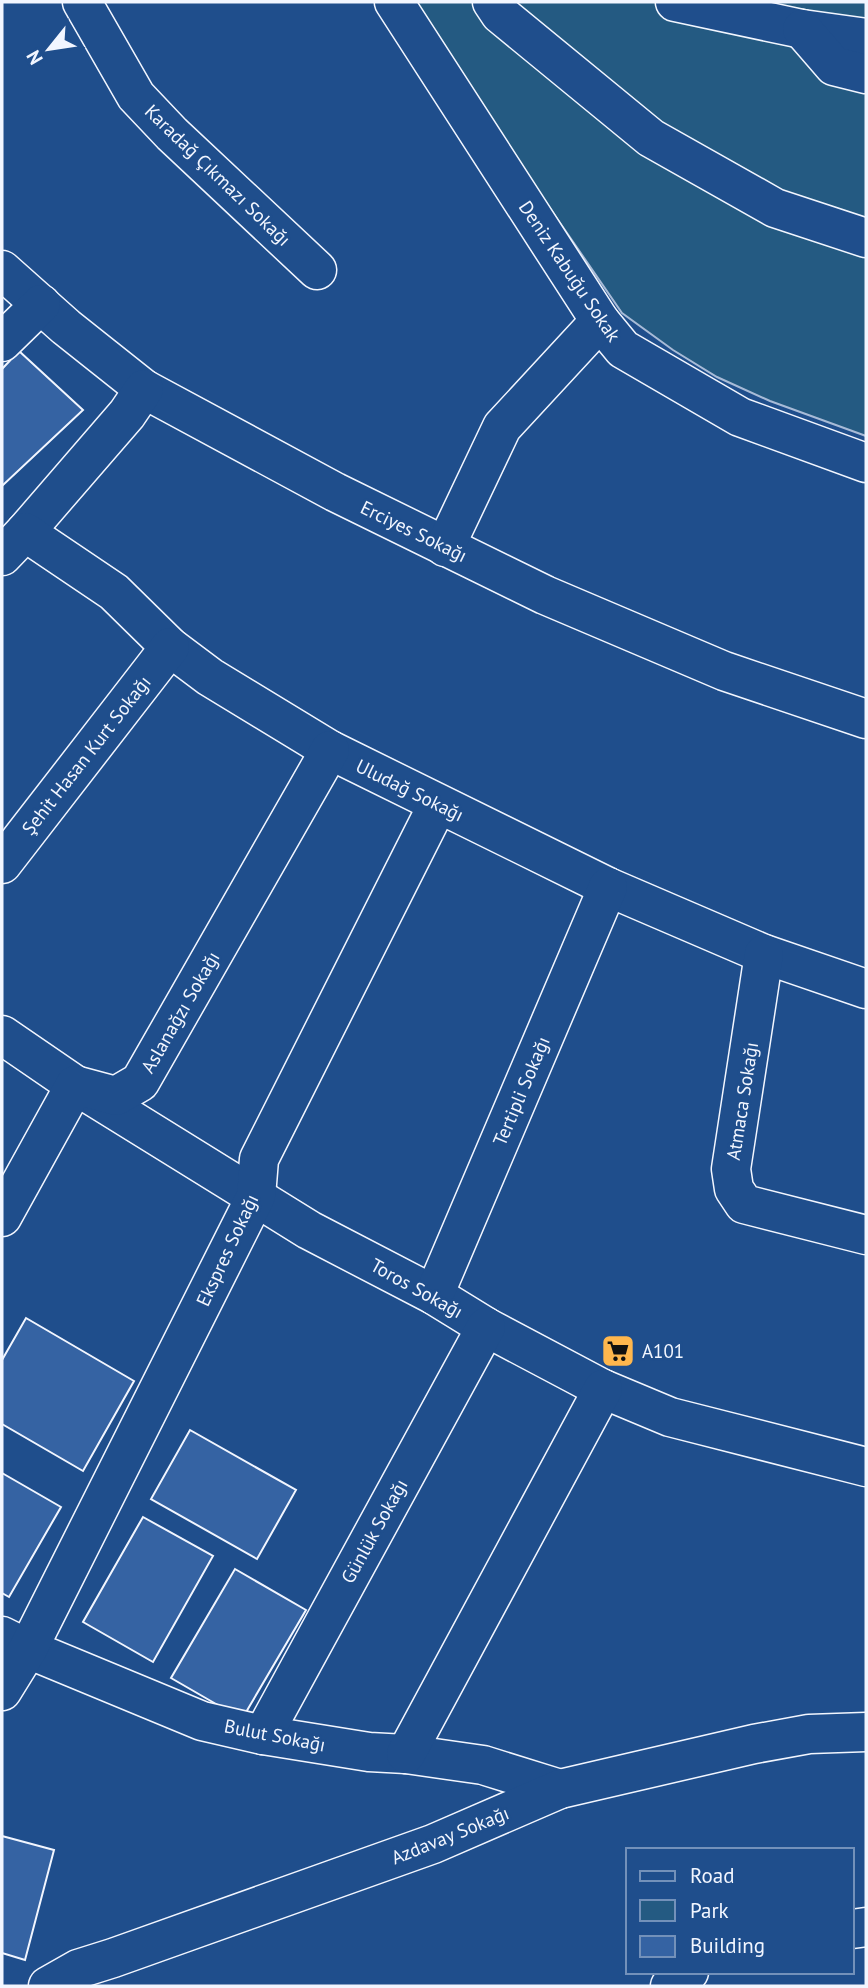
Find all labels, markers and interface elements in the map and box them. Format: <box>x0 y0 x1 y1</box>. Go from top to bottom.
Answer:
north arrow <box>14 14 84 84</box>
text: N <box>21 46 48 69</box>
street label: Karadağ Çıkmazı Sokağı <box>140 99 296 251</box>
street label: Deniz Kabuğu Sokak <box>514 196 626 346</box>
street label: Erciyes Sokağı <box>357 495 471 567</box>
street label: Şehit Hasan Kurt Sokağı <box>16 670 156 840</box>
street label: Uludağ Sokağı <box>352 754 468 826</box>
street label: Aslanağzı Sokağı <box>135 947 225 1077</box>
street label: Tertipli Sokağı <box>487 1033 555 1149</box>
street label: Atmaca Sokağı <box>721 1040 763 1162</box>
street label: Ekspres Sokağı <box>191 1190 263 1310</box>
street label: Toros Sokağı <box>367 1253 467 1323</box>
supermarket icon: A101 <box>599 1332 637 1370</box>
place label: A101 <box>642 1339 684 1363</box>
street label: Günlük Sokağı <box>335 1475 413 1587</box>
street label: Bulut Sokağı <box>222 1713 328 1757</box>
street label: Azdavay Sokağı <box>388 1801 512 1869</box>
legend <box>626 1848 854 1974</box>
text: Road <box>690 1862 734 1889</box>
text: Park <box>690 1897 729 1924</box>
text: Building <box>690 1932 765 1959</box>

